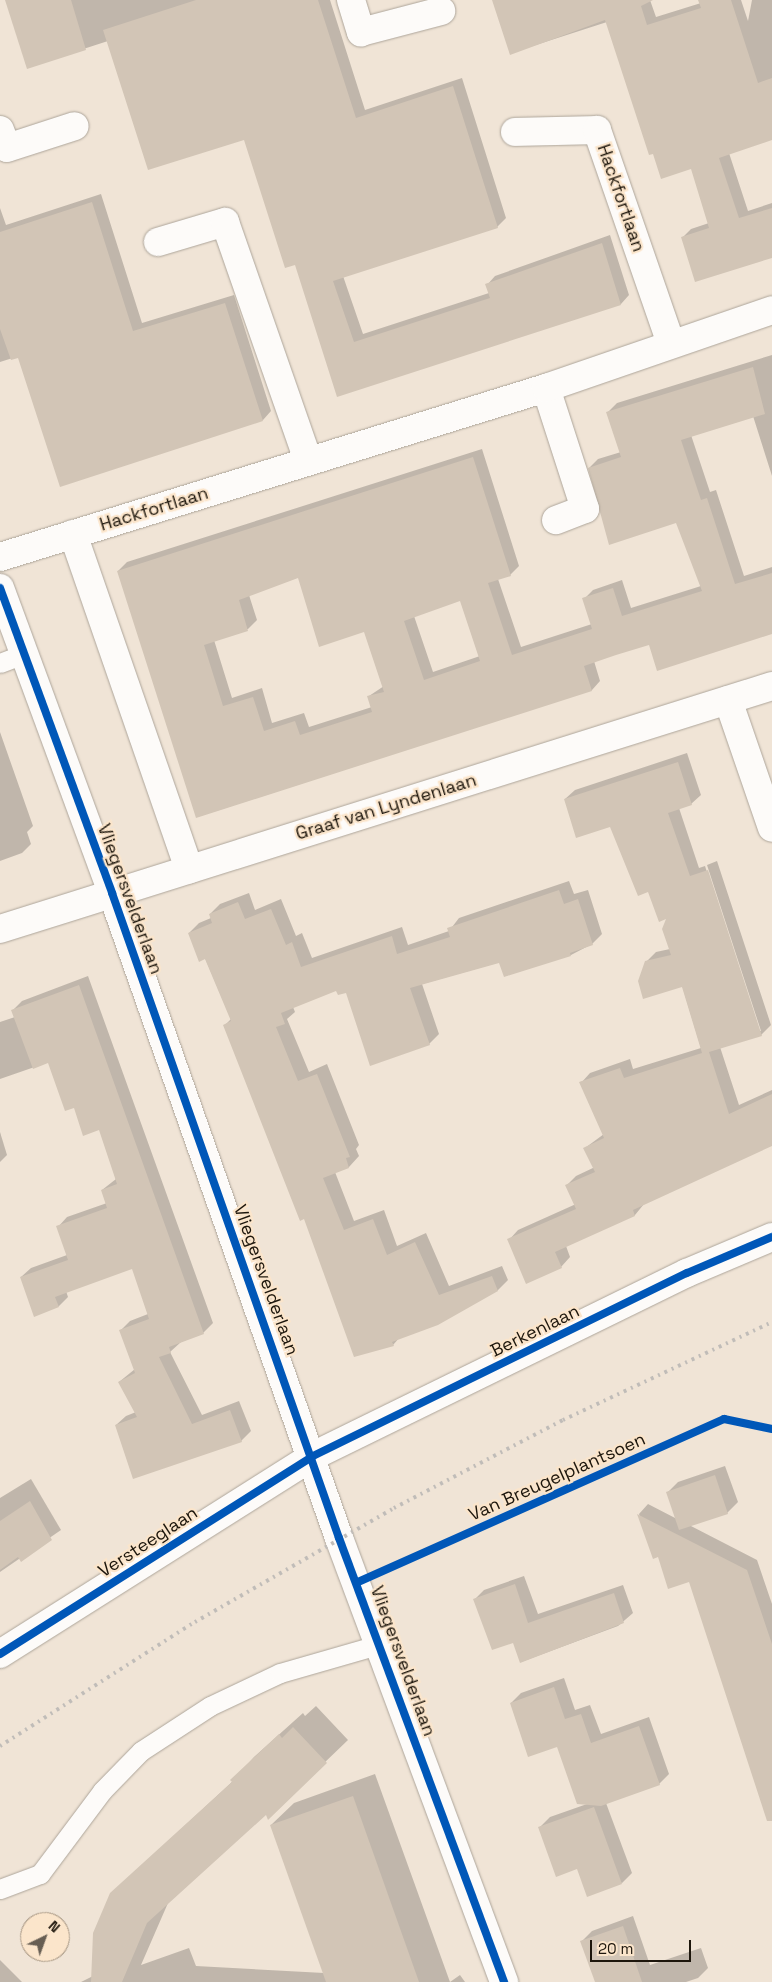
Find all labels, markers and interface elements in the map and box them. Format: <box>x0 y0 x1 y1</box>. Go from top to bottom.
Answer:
street label: Hackfortlaan <box>593 141 649 255</box>
street label: Hackfortlaan <box>97 482 211 536</box>
street label: Graaf van Lyndenlaan <box>293 769 479 845</box>
street label: Vliegersvelderlaan <box>93 821 167 977</box>
street label: Vliegersvelderlaan <box>229 1202 303 1358</box>
street label: Berkenlaan <box>487 1300 583 1362</box>
street label: Van Breugelplantsoen <box>465 1428 649 1526</box>
street label: Versteeglaan <box>94 1502 202 1582</box>
street label: Vliegersvelderlaan <box>366 1583 440 1739</box>
north arrow <box>20 1912 70 1962</box>
text: N <box>45 1917 64 1936</box>
scale bar <box>592 1930 693 1962</box>
text: 20 m <box>598 1939 633 1958</box>

